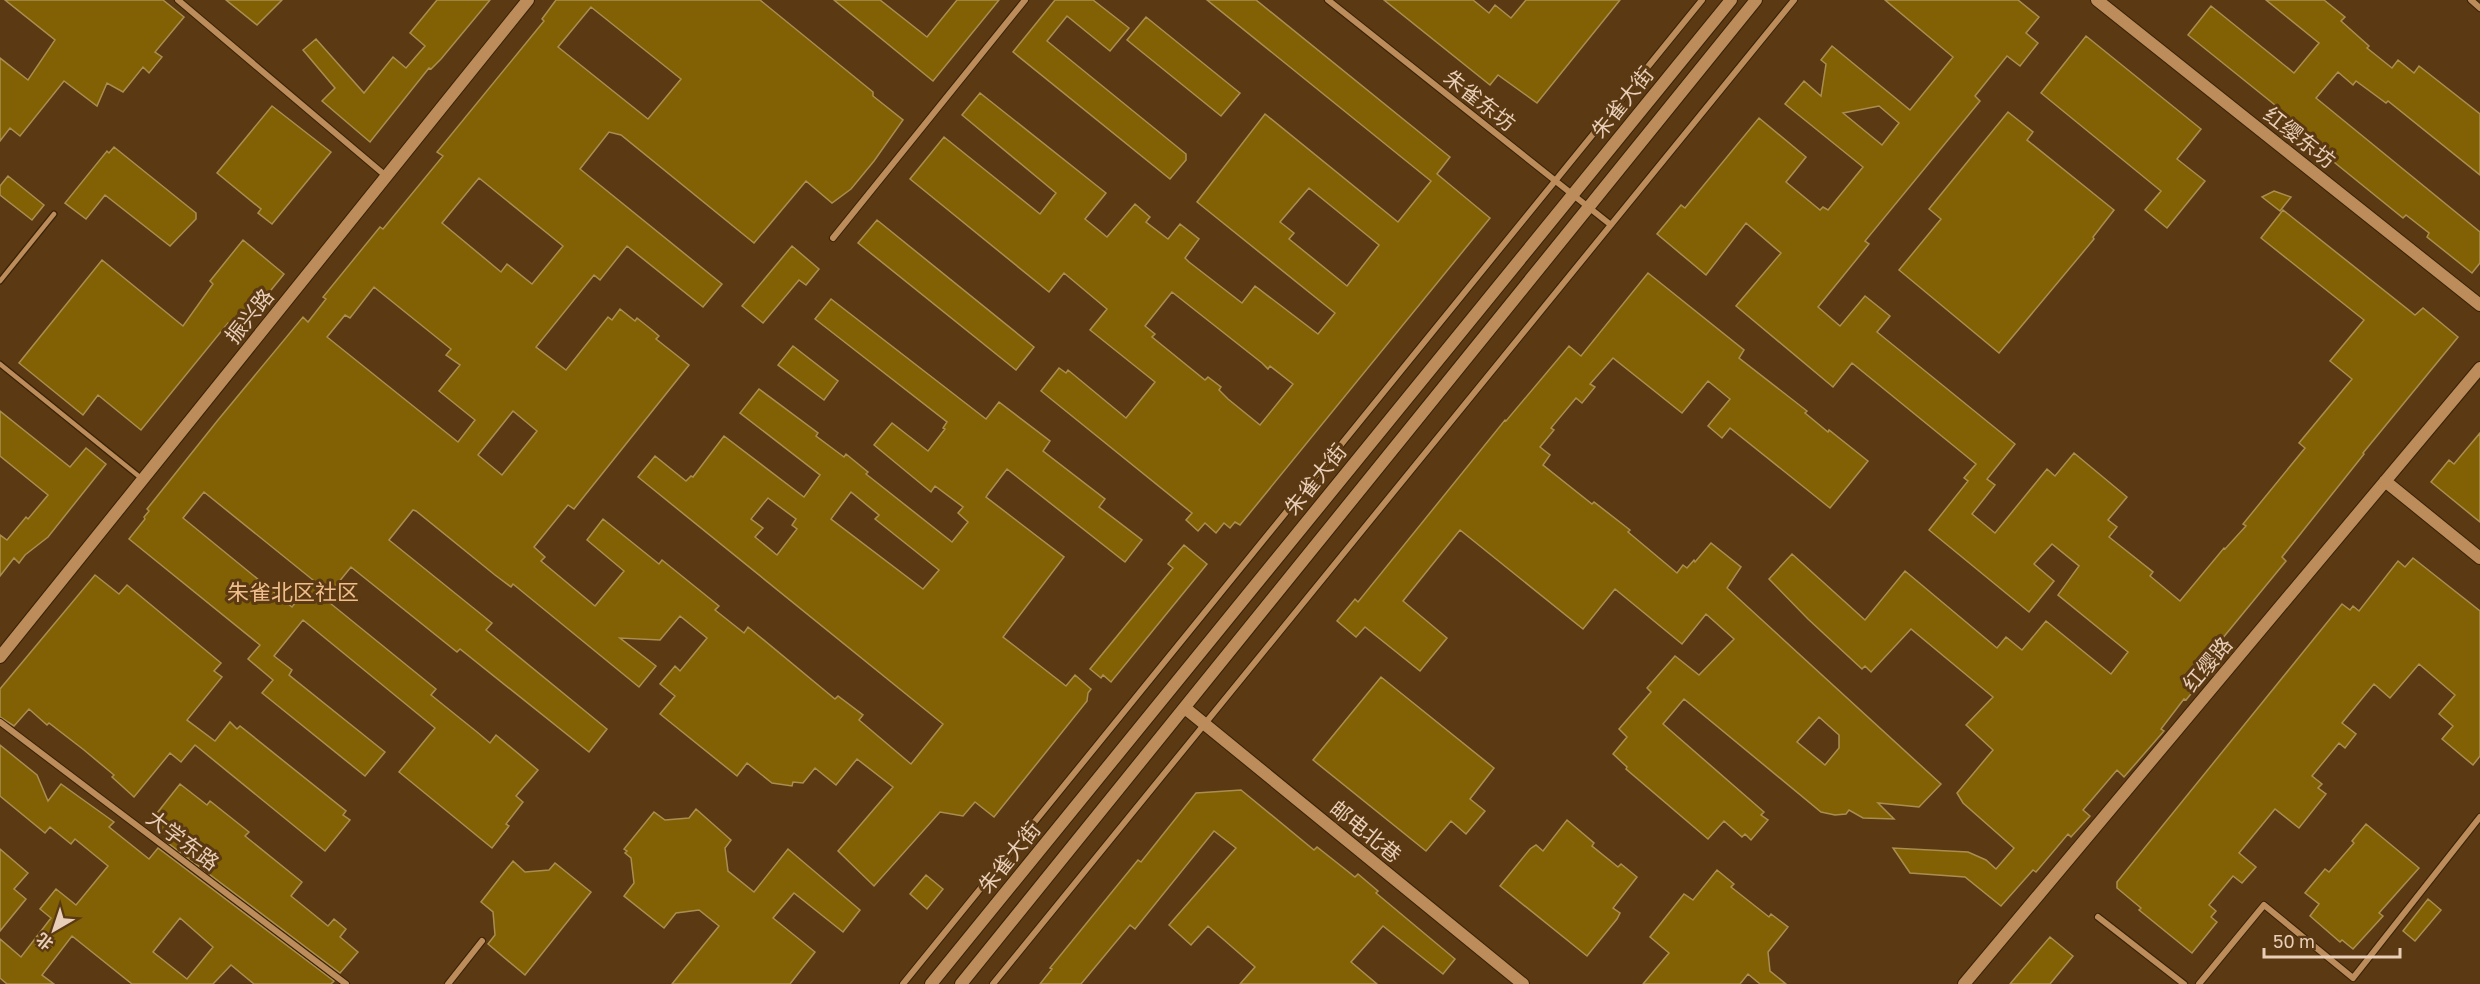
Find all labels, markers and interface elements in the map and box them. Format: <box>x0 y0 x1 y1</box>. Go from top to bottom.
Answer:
street label: 朱雀大街 <box>1585 61 1659 143</box>
street label: 朱雀东坊 <box>1439 64 1521 136</box>
street label: 红缨东坊 <box>2259 101 2341 173</box>
street label: 振兴路 <box>219 283 279 349</box>
street label: 朱雀大街 <box>1278 438 1352 520</box>
district label: 朱雀北区社区 <box>227 578 359 605</box>
street label: 红缨路 <box>2177 632 2237 696</box>
street label: 邮电北巷 <box>1325 794 1407 868</box>
street label: 大学东路 <box>142 804 224 876</box>
street label: 朱雀大街 <box>972 816 1046 898</box>
north arrow <box>24 900 84 960</box>
scale bar <box>2264 921 2400 959</box>
text: 北 <box>32 929 57 954</box>
text: 50 m <box>2273 930 2315 952</box>

